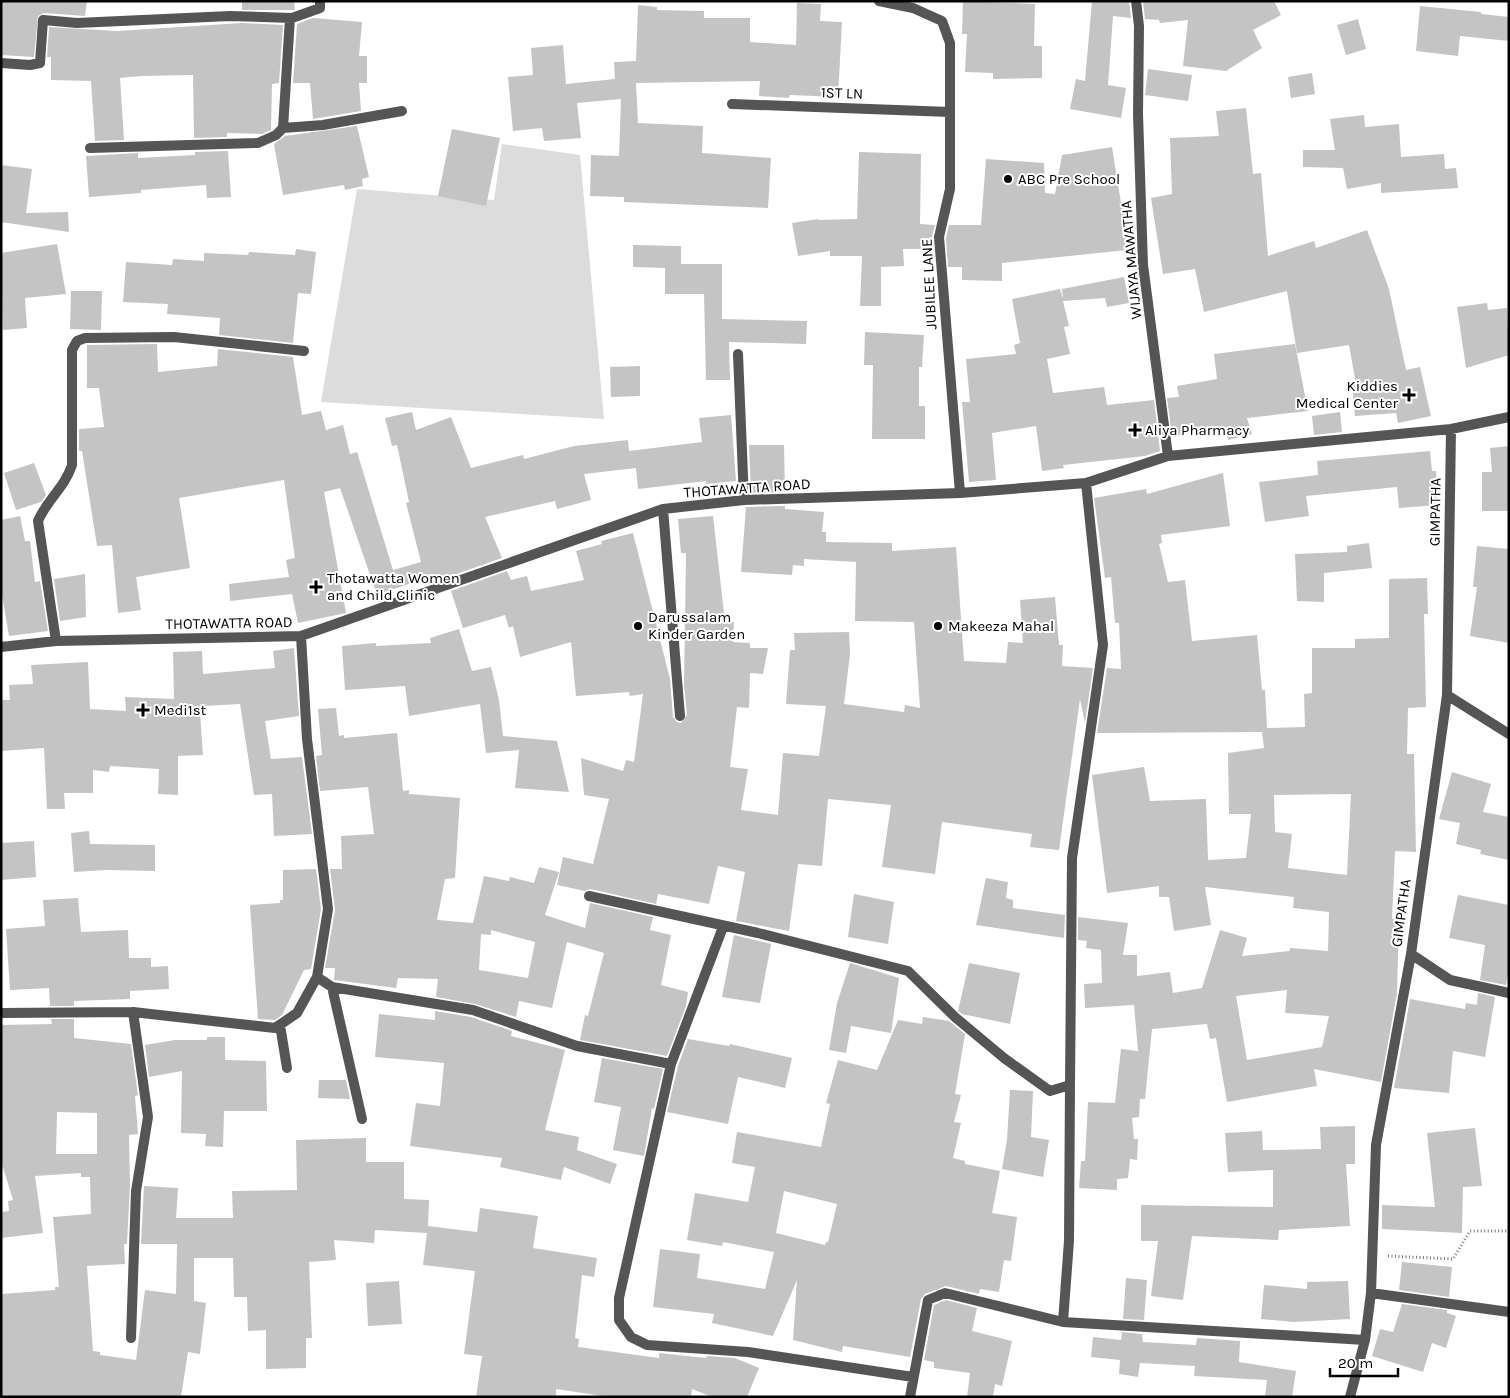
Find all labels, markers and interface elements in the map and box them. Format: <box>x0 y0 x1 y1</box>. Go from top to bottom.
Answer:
street label: 1ST LN <box>821 83 863 103</box>
place label: ABC Pre School <box>1018 170 1120 188</box>
marker: ABC Pre School <box>1002 173 1014 185</box>
street label: WIJAYA MAWATHA <box>1117 199 1145 320</box>
street label: JUBILEE LANE <box>918 238 940 330</box>
place label: Kiddies Medical Center <box>1296 377 1399 412</box>
marker: Kiddies Medical Center <box>1402 388 1416 402</box>
place label: Aliya Pharmacy <box>1145 421 1249 439</box>
marker: Aliya Pharmacy <box>1129 424 1141 436</box>
street label: THOTAWATTA ROAD <box>683 475 811 501</box>
street label: GIMPATHA <box>1425 477 1445 546</box>
place label: Thotawatta Women and Child Clinic <box>327 569 460 604</box>
marker: Thotawatta Women and Child Clinic <box>309 580 323 594</box>
place label: Darussalam Kinder Garden <box>648 608 745 643</box>
street label: THOTAWATTA ROAD <box>165 613 293 633</box>
place label: Makeeza Mahal <box>948 617 1054 635</box>
marker: Darussalam Kinder Garden <box>632 620 644 632</box>
marker: Makeeza Mahal <box>932 620 944 632</box>
place label: Medi1st <box>154 701 207 719</box>
marker: Medi1st <box>136 703 150 717</box>
street label: GIMPATHA <box>1387 877 1415 948</box>
scale bar <box>1330 1346 1398 1378</box>
text: 20 m <box>1338 1354 1373 1372</box>

